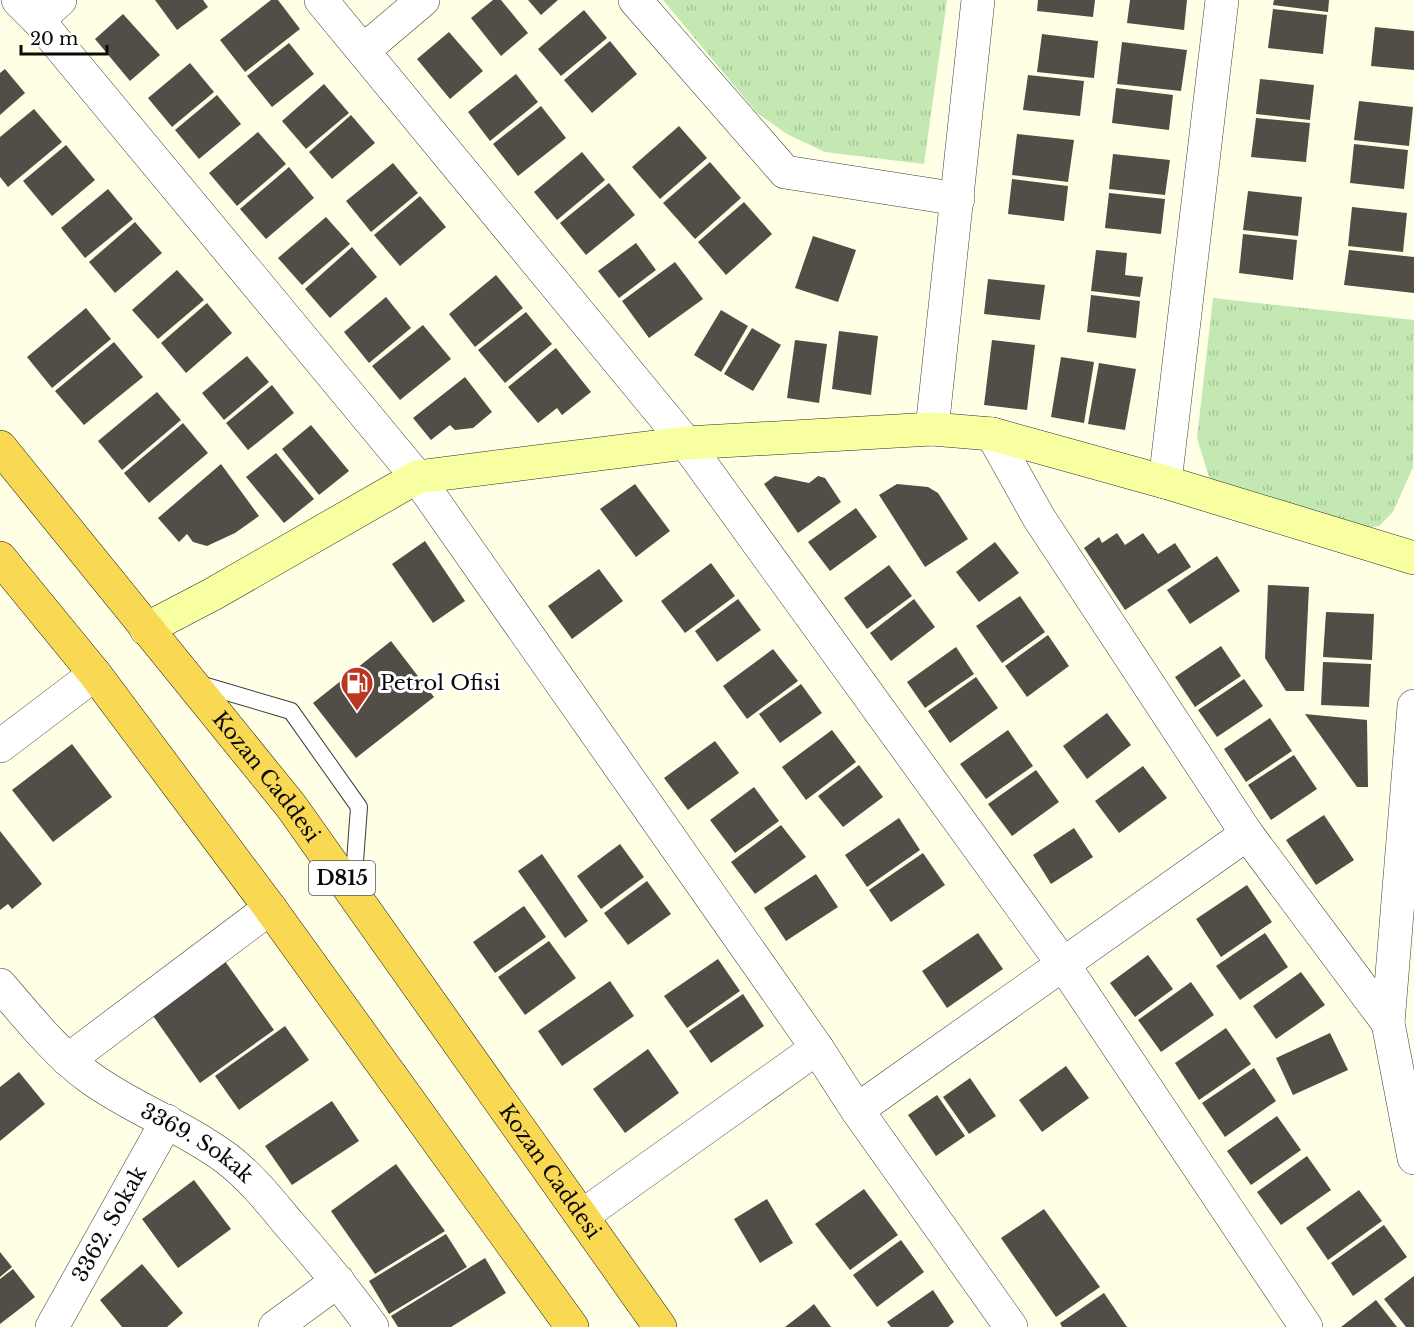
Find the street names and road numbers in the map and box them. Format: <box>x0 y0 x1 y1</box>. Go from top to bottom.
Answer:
street label: Kozan Caddesi <box>207 706 325 847</box>
road number: D815 <box>309 861 375 895</box>
street label: 3369. Sokak <box>136 1098 259 1188</box>
street label: Kozan Caddesi <box>493 1099 606 1244</box>
street label: 3362. Sokak <box>67 1161 152 1287</box>

